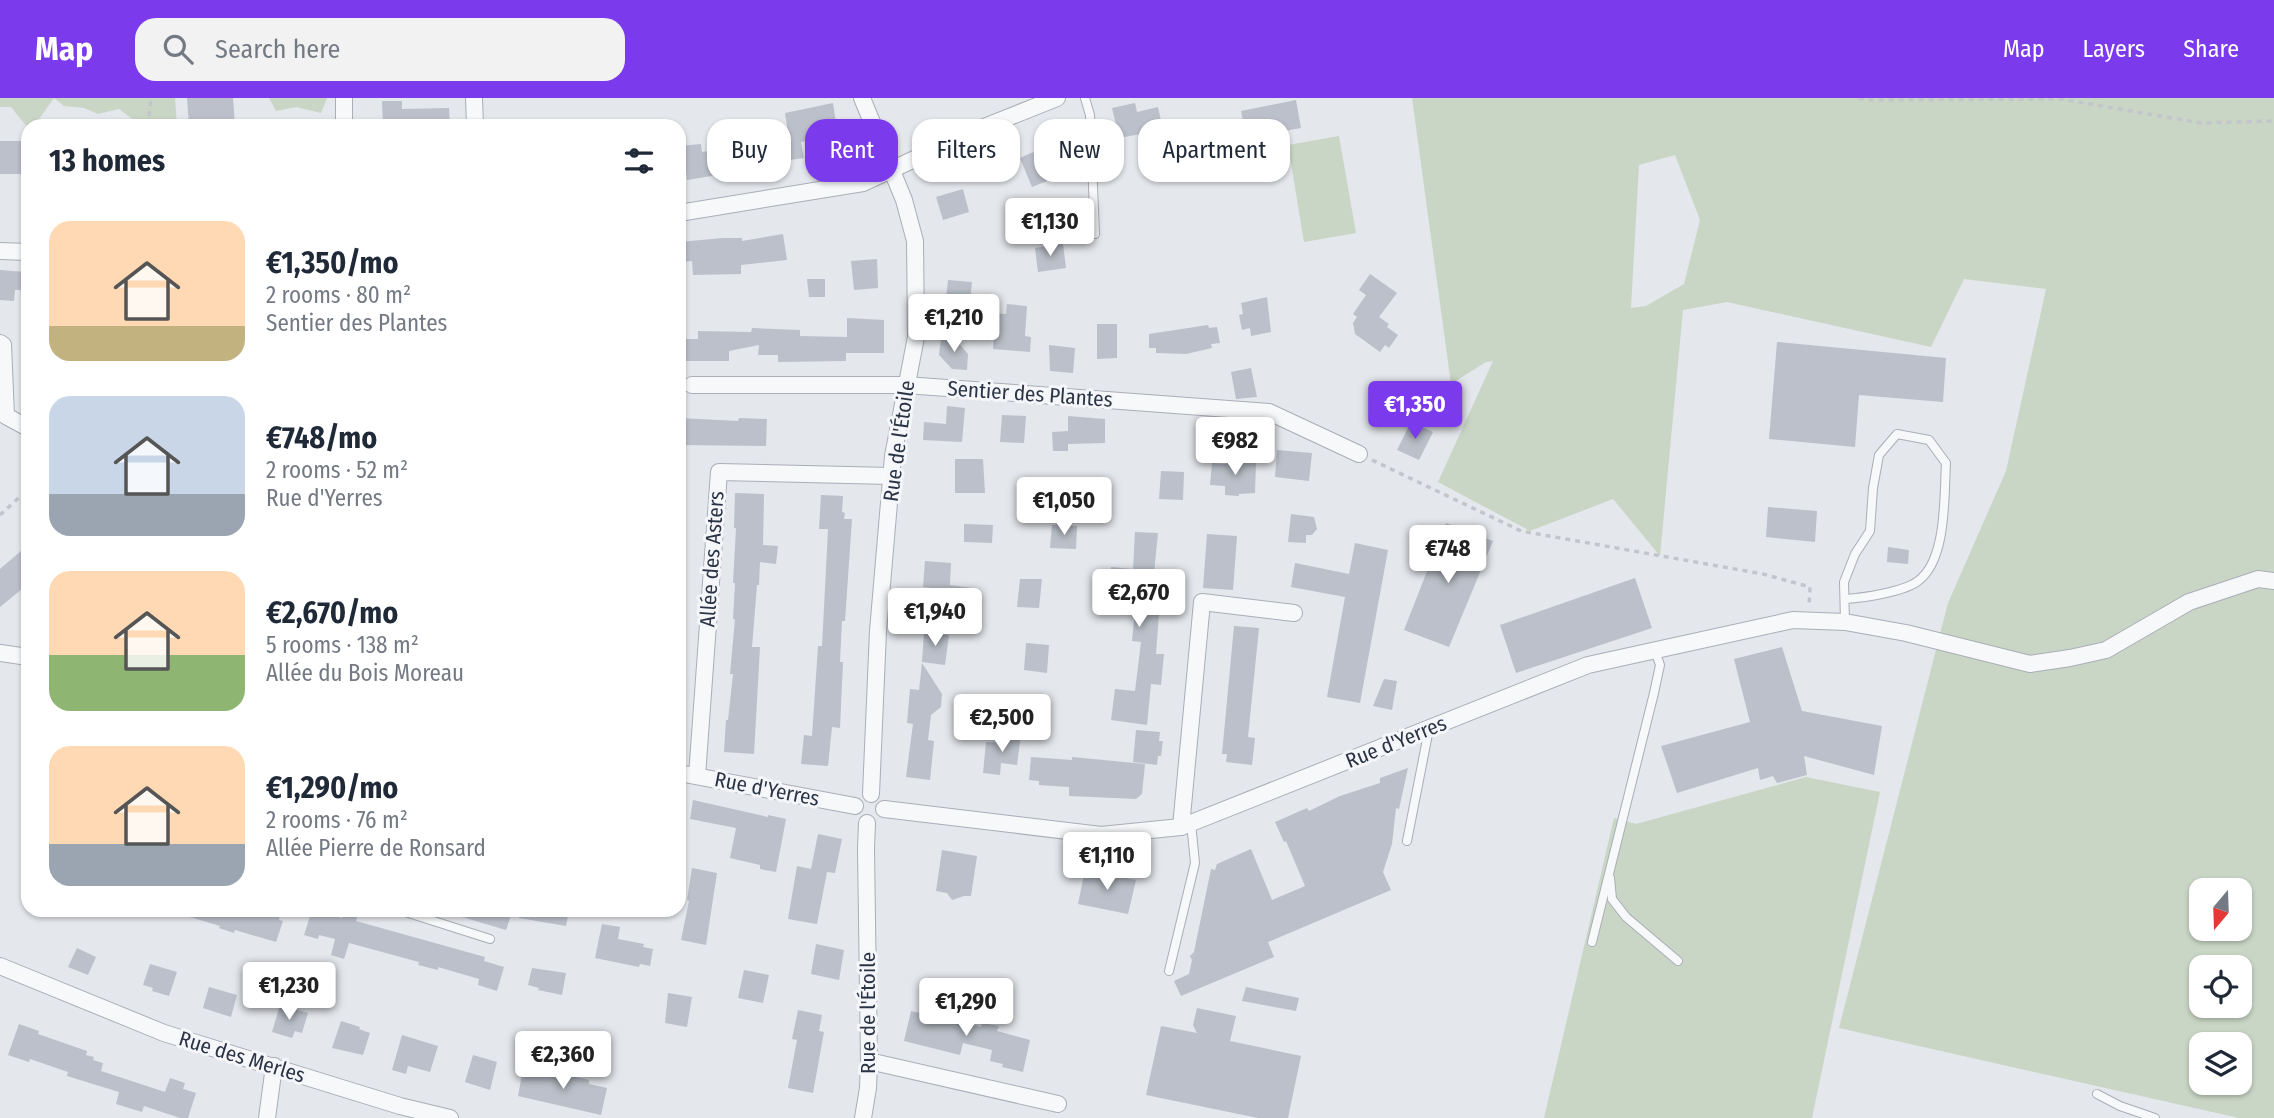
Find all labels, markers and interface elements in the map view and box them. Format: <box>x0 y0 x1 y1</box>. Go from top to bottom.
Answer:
search box <box>135 18 625 81</box>
text: Map <box>35 29 93 69</box>
icon: search <box>159 30 197 68</box>
text: Search here <box>215 34 340 65</box>
text: Map <box>2003 35 2045 63</box>
text: Layers <box>2083 35 2145 63</box>
text: Share <box>2183 35 2239 63</box>
chip: Buy <box>707 119 791 182</box>
chip: Rent <box>805 119 898 182</box>
chip: Filters <box>912 119 1020 182</box>
chip: New <box>1034 119 1124 182</box>
chip: Apartment <box>1138 119 1290 182</box>
icon: filters <box>620 142 658 180</box>
text: 13 homes <box>49 143 165 179</box>
pin: €1,130 <box>993 198 1107 258</box>
text: €1,130 <box>1021 207 1079 235</box>
text: €1,350/mo <box>266 245 398 281</box>
icon: home <box>105 249 189 333</box>
text: 2 rooms · 80 m² <box>266 281 411 309</box>
pin: €1,210 <box>897 294 1011 354</box>
text: €1,210 <box>924 303 984 331</box>
text: Sentier des Plantes <box>266 309 447 337</box>
street label: Sentier des Plantes <box>946 375 1114 413</box>
street label: Rue de l'Étoile <box>878 379 920 503</box>
pin: €1,350 <box>1358 382 1472 441</box>
text: €1,350 <box>1384 390 1446 418</box>
pin: €982 <box>1194 418 1276 477</box>
text: €748/mo <box>266 420 377 456</box>
icon: home <box>105 424 189 508</box>
text: €982 <box>1212 426 1258 454</box>
text: 2 rooms · 52 m² <box>266 456 408 484</box>
pin: €1,050 <box>1007 478 1121 537</box>
text: Rue d'Yerres <box>266 484 383 512</box>
text: €1,050 <box>1033 486 1095 514</box>
street label: Allée des Asters <box>694 490 730 628</box>
pin: €748 <box>1407 526 1489 585</box>
text: €748 <box>1425 534 1471 562</box>
pin: €2,670 <box>1082 570 1196 629</box>
text: €2,670 <box>1108 578 1170 606</box>
pin: €1,940 <box>878 588 992 648</box>
text: €2,670/mo <box>266 595 398 631</box>
text: €1,940 <box>904 597 966 625</box>
icon: home <box>105 599 189 683</box>
text: 5 rooms · 138 m² <box>266 631 419 659</box>
text: Allée du Bois Moreau <box>266 659 464 687</box>
pin: €2,500 <box>945 694 1059 754</box>
text: €2,500 <box>970 703 1034 731</box>
street label: Rue d'Yerres <box>1342 710 1450 774</box>
street label: Rue d'Yerres <box>712 766 822 812</box>
text: €1,290/mo <box>266 770 398 806</box>
icon: home <box>105 774 189 858</box>
text: 2 rooms · 76 m² <box>266 806 408 834</box>
pin: €1,110 <box>1050 832 1164 892</box>
text: Allée Pierre de Ronsard <box>266 834 486 862</box>
text: €1,110 <box>1079 841 1135 869</box>
north arrow <box>2189 878 2252 942</box>
map controls <box>2189 878 2252 1095</box>
street label: Rue de l'Étoile <box>855 952 881 1074</box>
button: locate <box>2189 955 2252 1018</box>
pin: €1,230 <box>232 962 346 1022</box>
text: €1,230 <box>259 971 319 999</box>
pin: €1,290 <box>909 978 1023 1038</box>
text: €1,290 <box>935 987 997 1015</box>
street label: Rue des Merles <box>176 1025 308 1089</box>
pin: €2,360 <box>506 1032 620 1091</box>
button: layers <box>2189 1032 2252 1095</box>
text: €2,360 <box>531 1040 595 1068</box>

